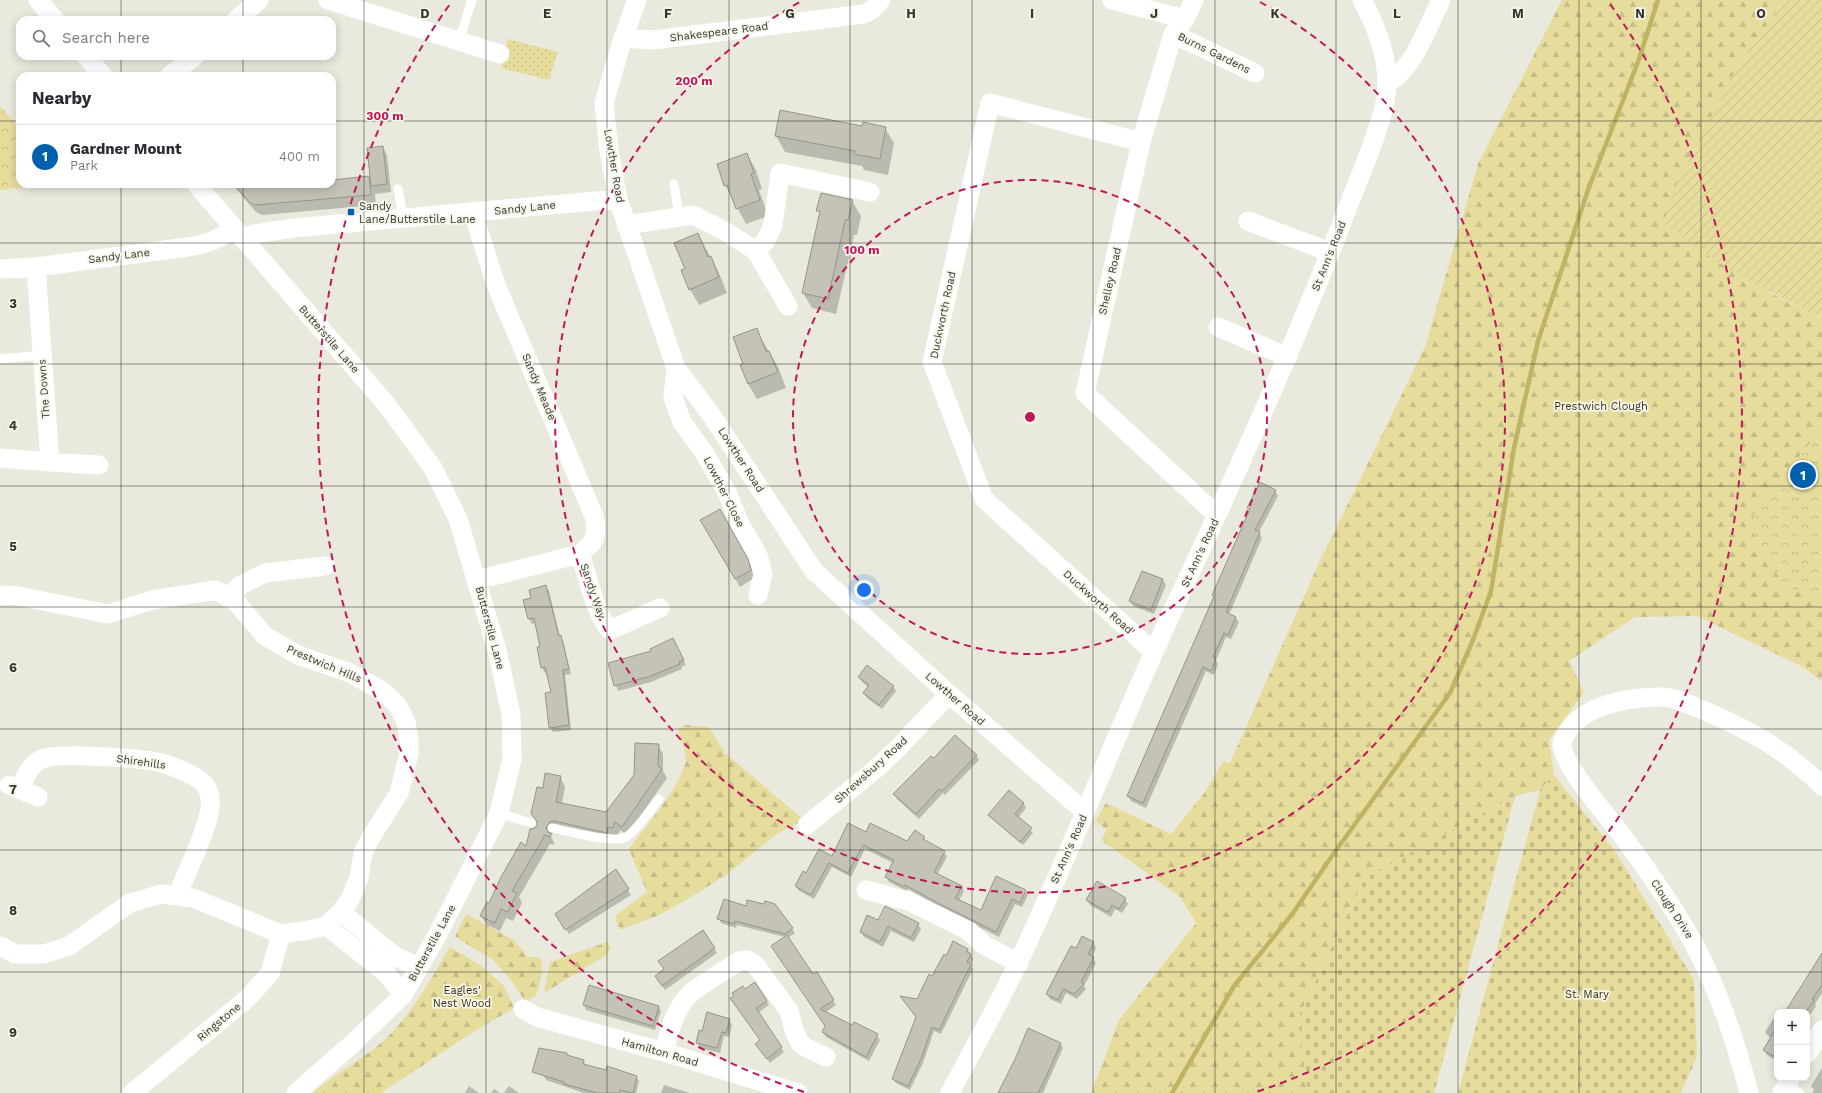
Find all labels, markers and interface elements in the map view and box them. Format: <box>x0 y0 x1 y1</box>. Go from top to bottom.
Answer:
text: D <box>420 6 430 21</box>
text: E <box>543 6 551 21</box>
text: F <box>664 6 672 21</box>
text: G <box>785 6 795 21</box>
text: H <box>906 6 916 21</box>
text: I <box>1030 6 1034 21</box>
text: J <box>1150 6 1158 21</box>
text: K <box>1270 6 1280 21</box>
text: L <box>1393 6 1401 21</box>
text: M <box>1512 6 1524 21</box>
text: N <box>1635 6 1645 21</box>
text: O <box>1756 6 1766 21</box>
search box <box>16 16 336 60</box>
street label: Shakespeare Road <box>669 20 769 44</box>
icon: search <box>30 27 52 49</box>
text: Search here <box>62 29 150 47</box>
street label: Burns Gardens <box>1176 30 1253 76</box>
text: 200 m <box>675 74 713 88</box>
text: Nearby <box>32 88 91 108</box>
text: 300 m <box>366 109 404 123</box>
street label: Lowther Road <box>601 128 627 204</box>
text: Gardner Mount <box>70 140 181 158</box>
text: 1 <box>42 149 48 164</box>
text: 400 m <box>279 149 320 164</box>
text: Park <box>70 158 98 173</box>
street label: Sandy Lane <box>493 198 557 218</box>
place label: Sandy Lane/Butterstile Lane <box>359 200 476 226</box>
marker: Sandy Lane/Butterstile Lane <box>346 207 356 217</box>
street label: St Ann's Road <box>1309 219 1349 293</box>
text: 100 m <box>844 243 880 257</box>
street label: Sandy Lane <box>87 246 151 266</box>
street label: Shelley Road <box>1096 246 1124 316</box>
street label: Duckworth Road <box>927 270 959 360</box>
text: 3 <box>9 296 17 311</box>
street label: Butterstile Lane <box>296 302 362 376</box>
street label: Sandy Meade <box>519 352 559 422</box>
street label: The Downs <box>35 359 53 419</box>
park label: Prestwich Clough <box>1554 400 1648 413</box>
centre of rings <box>1023 410 1037 424</box>
text: 4 <box>9 418 18 433</box>
street label: Lowther Road <box>715 425 767 495</box>
street label: Lowther Close <box>701 455 747 529</box>
pin: 1 <box>1790 460 1816 490</box>
street label: St Ann's Road <box>1178 517 1222 589</box>
text: 5 <box>9 539 17 554</box>
street label: Sandy Way <box>577 562 609 621</box>
street label: Duckworth Road <box>1061 567 1135 637</box>
your location <box>854 580 874 600</box>
street label: Butterstile Lane <box>473 585 507 671</box>
street label: Prestwich Hills <box>285 642 364 686</box>
text: 6 <box>9 660 17 675</box>
street label: Lowther Road <box>923 670 987 728</box>
street label: Shrewsbury Road <box>832 734 910 806</box>
street label: Shirehills <box>115 752 167 772</box>
text: 7 <box>9 782 17 797</box>
street label: St Ann's Road <box>1048 812 1090 886</box>
street label: Clough Drive <box>1648 877 1696 941</box>
street label: Butterstile Lane <box>406 902 458 984</box>
text: 8 <box>9 903 17 918</box>
park label: Eagles' Nest Wood <box>433 984 491 1010</box>
park label: St. Mary <box>1565 988 1609 1001</box>
street label: Ringstone <box>195 1000 243 1044</box>
map controls <box>1774 1009 1810 1081</box>
button: + <box>1774 1009 1810 1045</box>
text: 9 <box>9 1025 17 1040</box>
street label: Hamilton Road <box>620 1035 700 1069</box>
button: − <box>1774 1045 1810 1081</box>

